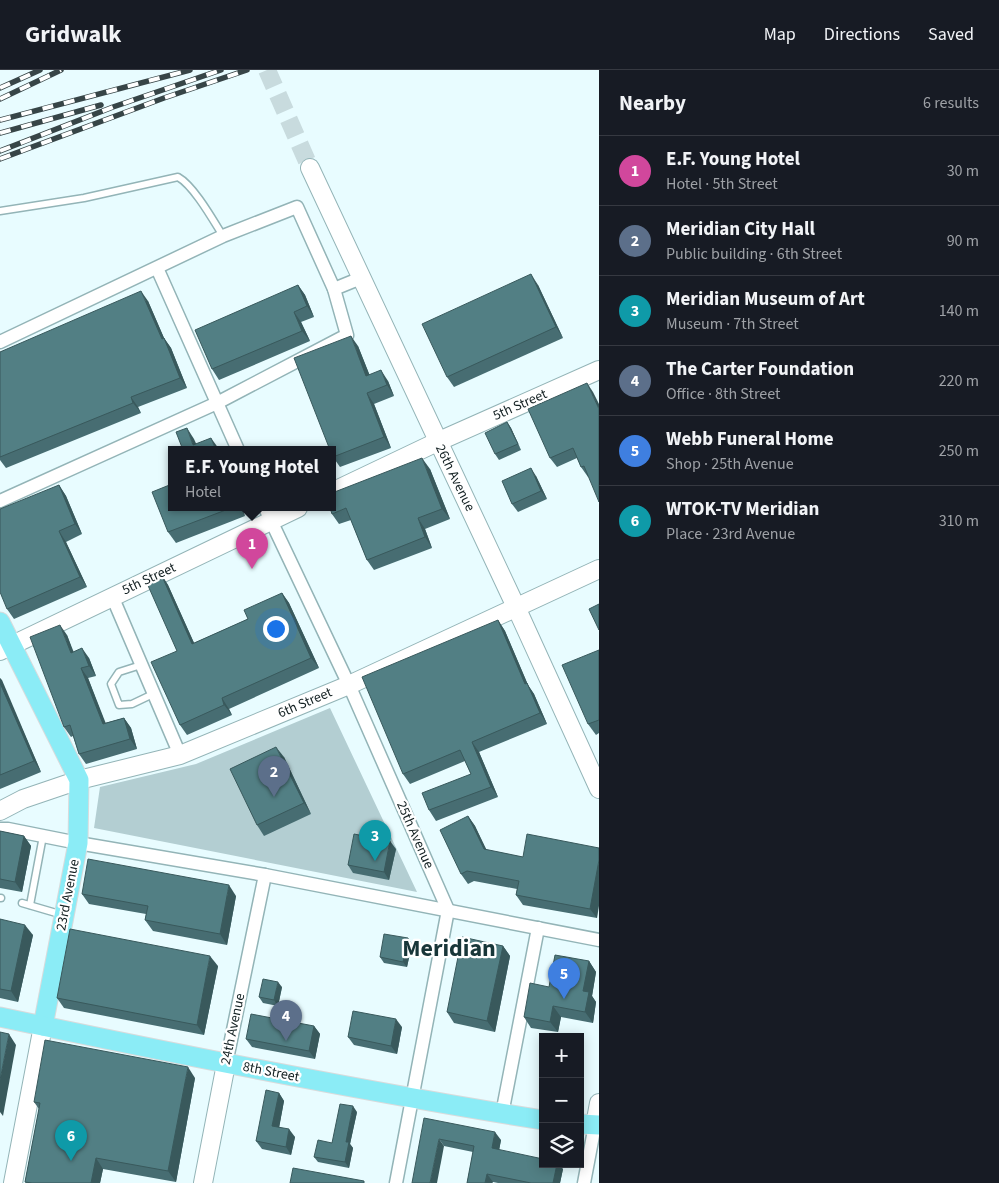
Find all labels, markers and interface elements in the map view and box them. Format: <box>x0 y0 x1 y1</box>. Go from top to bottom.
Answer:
text: Gridwalk <box>25 17 121 52</box>
text: Map <box>764 22 796 47</box>
text: Directions <box>824 22 900 47</box>
text: Saved <box>928 22 974 47</box>
text: Nearby <box>619 88 686 118</box>
text: 6 results <box>923 92 979 114</box>
text: E.F. Young Hotel <box>666 146 800 173</box>
text: 1 <box>631 160 639 182</box>
text: 30 m <box>947 160 979 182</box>
text: Hotel · 5th Street <box>666 173 778 195</box>
text: Meridian City Hall <box>666 216 815 243</box>
text: 2 <box>631 230 639 252</box>
text: 90 m <box>947 230 979 252</box>
text: Public building · 6th Street <box>666 243 842 265</box>
text: Meridian Museum of Art <box>666 286 865 313</box>
text: 3 <box>631 300 639 322</box>
text: 140 m <box>939 300 979 322</box>
text: Museum · 7th Street <box>666 313 799 335</box>
text: The Carter Foundation <box>666 356 854 383</box>
text: 4 <box>631 370 639 392</box>
text: 220 m <box>939 370 979 392</box>
text: Office · 8th Street <box>666 383 780 405</box>
street label: 5th Street <box>490 384 550 426</box>
text: Webb Funeral Home <box>666 426 834 453</box>
text: 5 <box>631 440 639 462</box>
text: 250 m <box>939 440 979 462</box>
street label: 26th Avenue <box>430 441 480 515</box>
popup <box>168 446 336 511</box>
text: Shop · 25th Avenue <box>666 453 794 475</box>
text: E.F. Young Hotel <box>185 454 319 481</box>
text: Hotel <box>185 481 221 503</box>
text: WTOK-TV Meridian <box>666 496 819 523</box>
text: 6 <box>631 510 639 532</box>
text: 310 m <box>939 510 979 532</box>
text: Place · 23rd Avenue <box>666 523 795 545</box>
pin: 1 <box>236 528 268 569</box>
street label: 5th Street <box>119 558 179 600</box>
your location <box>263 616 289 642</box>
street label: 6th Street <box>275 683 335 723</box>
pin: 2 <box>258 756 290 797</box>
street label: 25th Avenue <box>391 798 439 872</box>
pin: 3 <box>359 820 391 861</box>
street label: 23rd Avenue <box>51 858 85 932</box>
district label: Meridian <box>402 931 496 966</box>
pin: 5 <box>548 958 580 999</box>
street label: 24th Avenue <box>216 992 250 1066</box>
pin: 4 <box>270 1000 302 1041</box>
map controls <box>539 1033 584 1168</box>
button: + <box>539 1033 584 1078</box>
street label: 8th Street <box>241 1057 301 1087</box>
button: − <box>539 1078 584 1123</box>
pin: 6 <box>55 1120 87 1161</box>
button: layers <box>539 1123 584 1168</box>

